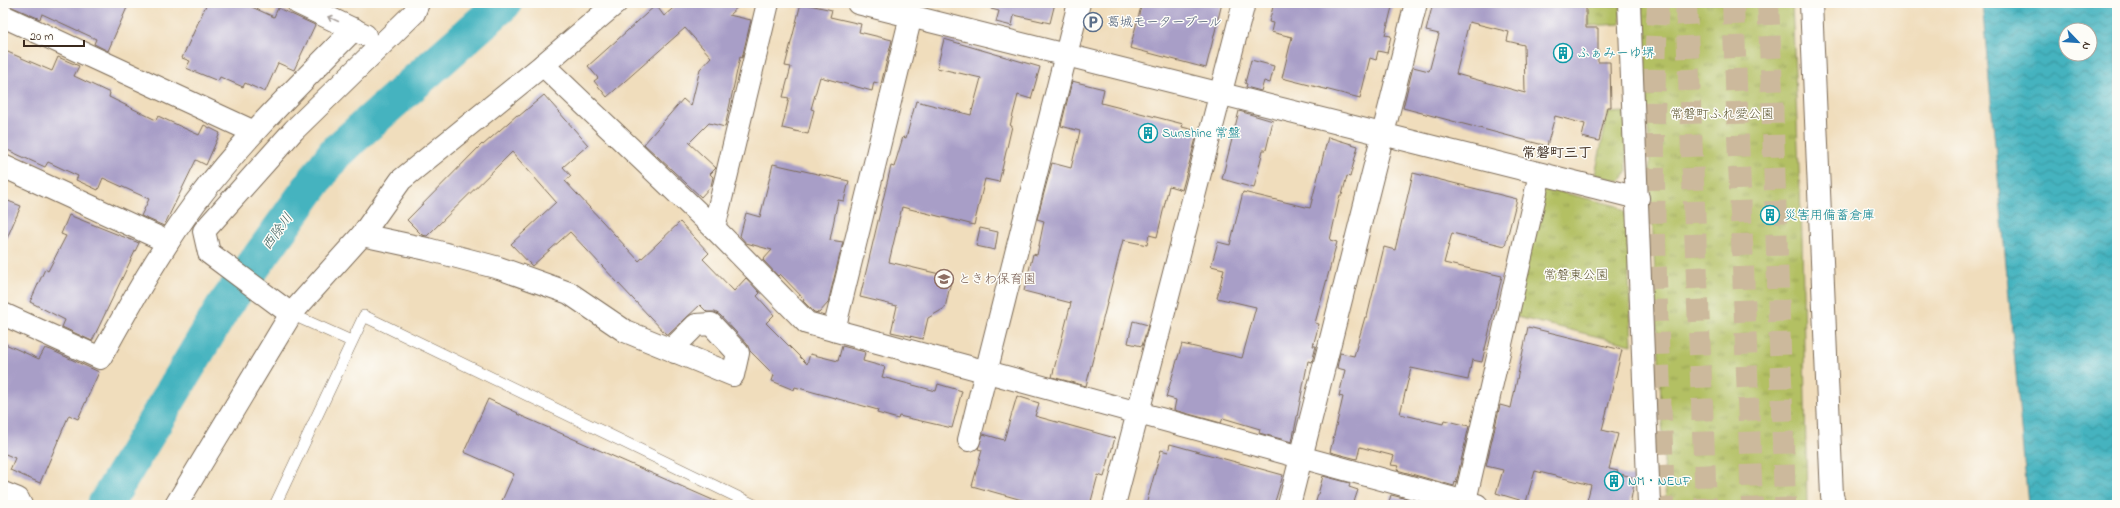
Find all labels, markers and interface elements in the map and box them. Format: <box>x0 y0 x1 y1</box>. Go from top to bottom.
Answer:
parking icon: 葛城モータープール <box>1082 11 1104 33</box>
place label: 葛城モータープール <box>1107 13 1222 32</box>
one-way arrow <box>328 15 340 22</box>
scale bar <box>24 22 84 48</box>
north arrow <box>2058 22 2098 62</box>
text: 20 m <box>30 28 53 46</box>
text: N <box>2077 39 2095 53</box>
building icon: ふぁみーゆ堺 <box>1552 42 1574 64</box>
place label: ふぁみーゆ堺 <box>1577 44 1655 63</box>
park label: 常磐町ふれ愛公園 <box>1670 105 1774 124</box>
building icon: Sunshine 常盤 <box>1137 122 1159 144</box>
place label: Sunshine 常盤 <box>1162 124 1241 143</box>
district label: 常磐町三丁 <box>1522 143 1592 164</box>
building icon: 災害用備蓄倉庫 <box>1759 204 1781 226</box>
place label: 災害用備蓄倉庫 <box>1784 206 1875 225</box>
water label: 西除川 <box>257 209 299 255</box>
park label: 常磐東公園 <box>1543 266 1609 285</box>
school or university icon: ときわ保育園 <box>933 268 955 290</box>
place label: ときわ保育園 <box>958 270 1036 289</box>
building icon: NM・NEUF <box>1603 470 1625 492</box>
place label: NM・NEUF <box>1628 472 1692 491</box>

